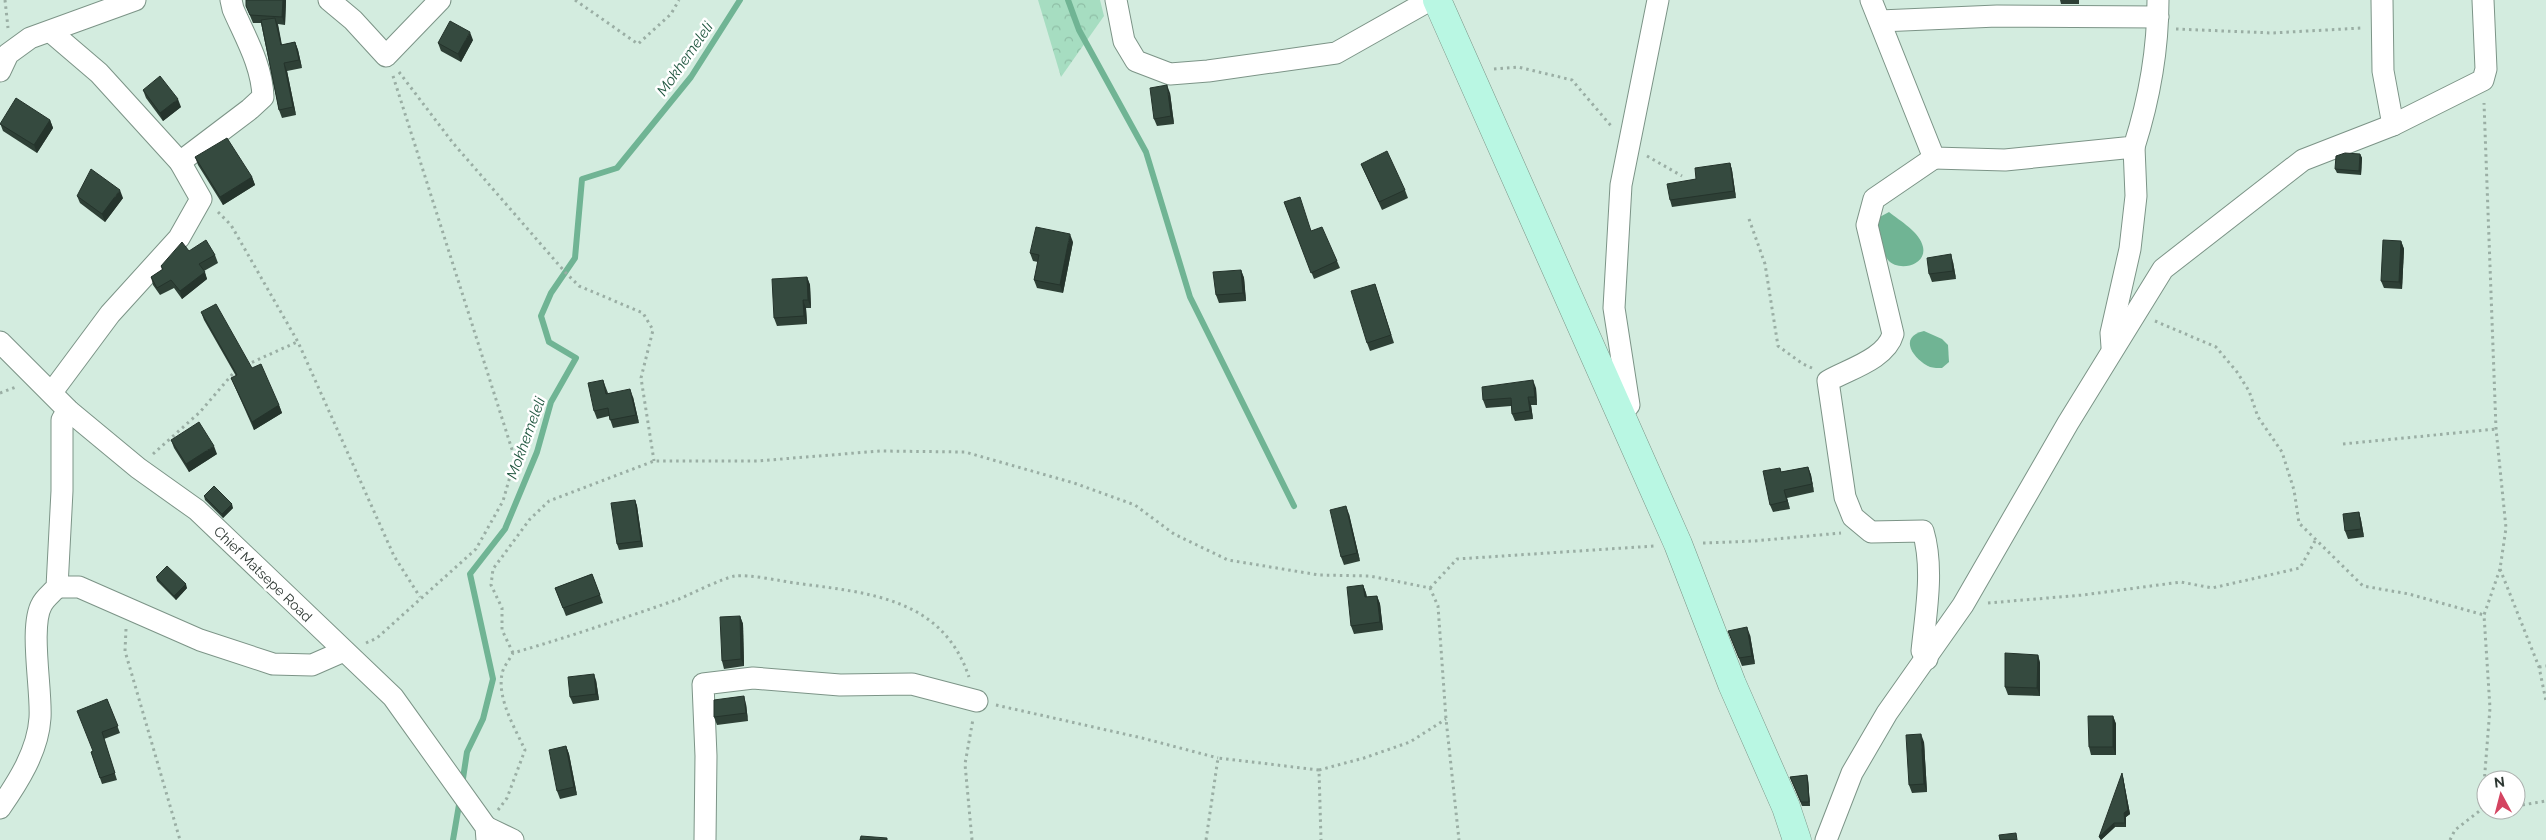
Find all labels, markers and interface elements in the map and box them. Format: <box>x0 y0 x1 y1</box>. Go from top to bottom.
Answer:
water label: Mokhemeleli <box>653 18 717 99</box>
water label: Mokhemeleli <box>503 394 549 481</box>
street label: Chief Matsepe Road <box>211 523 315 625</box>
north arrow <box>2476 770 2526 820</box>
text: N <box>2493 774 2506 791</box>

